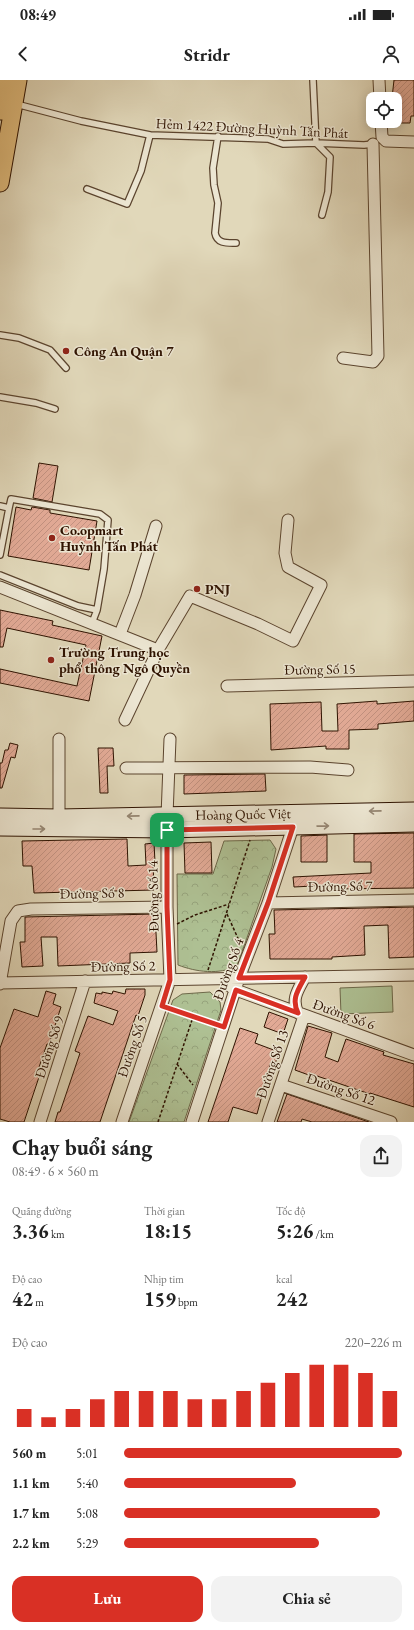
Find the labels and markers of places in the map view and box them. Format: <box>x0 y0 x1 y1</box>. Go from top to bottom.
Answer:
place label: Công An Quận 7 <box>74 342 174 360</box>
marker: Công An Quận 7 <box>61 346 71 356</box>
place label: Co.opmart Huỳnh Tấn Phát <box>60 521 159 555</box>
marker: Co.opmart Huỳnh Tấn Phát <box>47 533 57 543</box>
place label: PNJ <box>205 580 231 598</box>
marker: PNJ <box>192 584 202 594</box>
place label: Trường Trung học phổ thông Ngô Quyền <box>59 643 190 677</box>
marker: Trường Trung học phổ thông Ngô Quyền <box>46 655 56 665</box>
pin <box>150 813 184 847</box>

